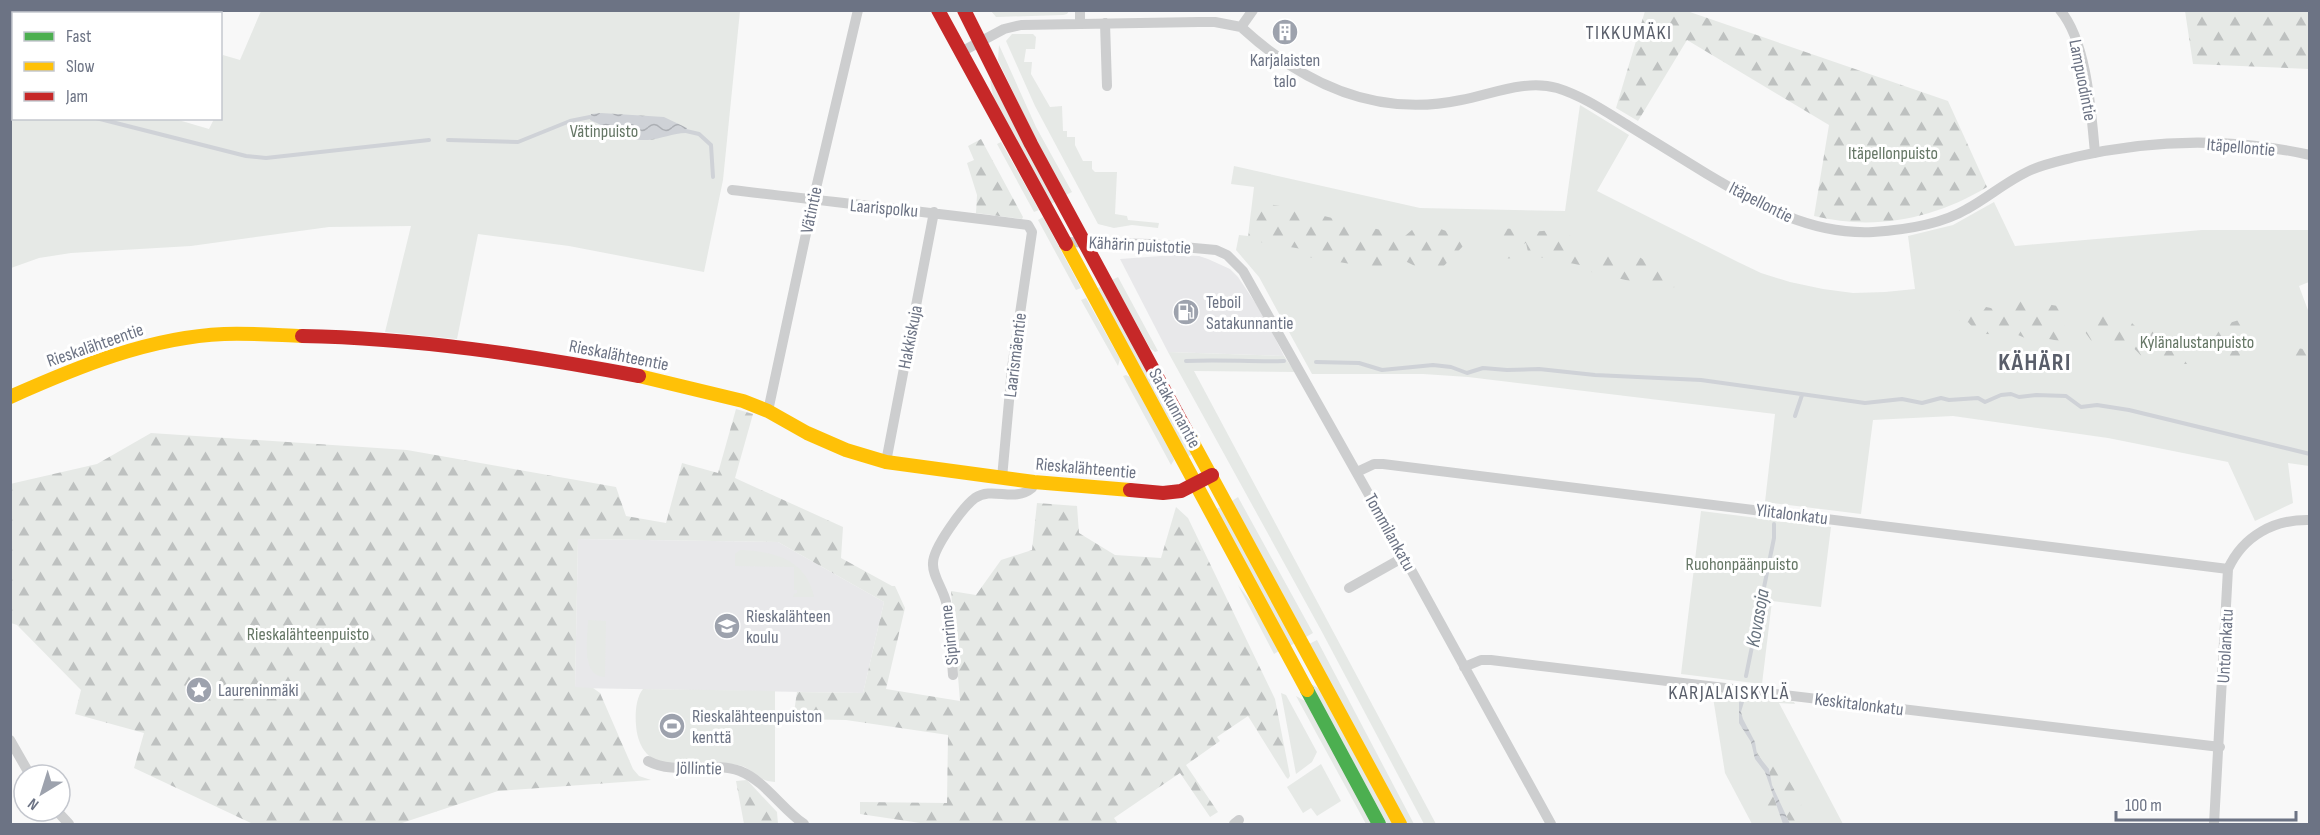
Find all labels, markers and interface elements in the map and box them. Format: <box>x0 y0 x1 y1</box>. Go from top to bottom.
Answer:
legend <box>12 12 222 120</box>
building icon: Karjalaisten talo <box>1270 17 1300 47</box>
district label: TIKKUMÄKI <box>1585 21 1673 45</box>
text: Fast <box>66 26 92 47</box>
street label: Lampuodintie <box>2064 38 2101 123</box>
place label: Karjalaisten talo <box>1250 50 1320 92</box>
text: Slow <box>66 56 95 77</box>
text: Jam <box>65 86 88 107</box>
park label: Vätinpuisto <box>570 121 638 142</box>
street label: Itäpellontie <box>2206 134 2276 161</box>
park label: Itäpellonpuisto <box>1848 143 1938 164</box>
street label: Itäpellontie <box>1725 177 1796 227</box>
street label: Vätintie <box>796 185 827 235</box>
street label: Laarispolku <box>849 195 919 222</box>
street label: Kähärin puistotie <box>1088 232 1192 259</box>
place label: Teboil Satakunnantie <box>1206 292 1294 334</box>
fuel station icon: Teboil Satakunnantie <box>1171 297 1201 327</box>
street label: Hakkiskuja <box>894 304 927 371</box>
street label: Laarismäentie <box>1000 312 1031 399</box>
street label: Rieskalähteentie <box>44 319 146 372</box>
park label: Kylänalustanpuisto <box>2140 332 2254 353</box>
street label: Rieskalähteentie <box>567 336 670 375</box>
district label: KÄHÄRI <box>1998 348 2072 377</box>
street label: Satakunnantie <box>1144 365 1205 452</box>
street label: Rieskalähteentie <box>1035 454 1137 483</box>
street label: Tommilankatu <box>1360 490 1419 574</box>
street label: Ylitalonkatu <box>1755 500 1829 529</box>
park label: Ruohonpäänpuisto <box>1686 554 1798 575</box>
water label: Kovasoja <box>1741 587 1775 649</box>
street label: Sipinrinne <box>936 604 963 666</box>
place label: Rieskalähteen koulu <box>746 606 831 648</box>
street label: Untolankatu <box>2213 608 2238 684</box>
school or university icon: Rieskalähteen koulu <box>712 611 742 641</box>
park label: Rieskalähteenpuisto <box>247 624 369 645</box>
place icon: Laureninmäki <box>184 675 214 705</box>
place label: Laureninmäki <box>218 680 299 701</box>
district label: KARJALAISKYLÄ <box>1668 681 1790 705</box>
street label: Keskitalonkatu <box>1813 689 1905 720</box>
place label: Rieskalähteenpuiston kenttä <box>692 706 822 748</box>
sports icon: Rieskalähteenpuiston kenttä <box>657 711 687 741</box>
street label: Jöllintie <box>675 758 722 779</box>
north arrow <box>12 763 72 823</box>
scale bar <box>2116 784 2296 822</box>
text: N <box>24 794 43 814</box>
text: 100 m <box>2125 795 2162 816</box>

